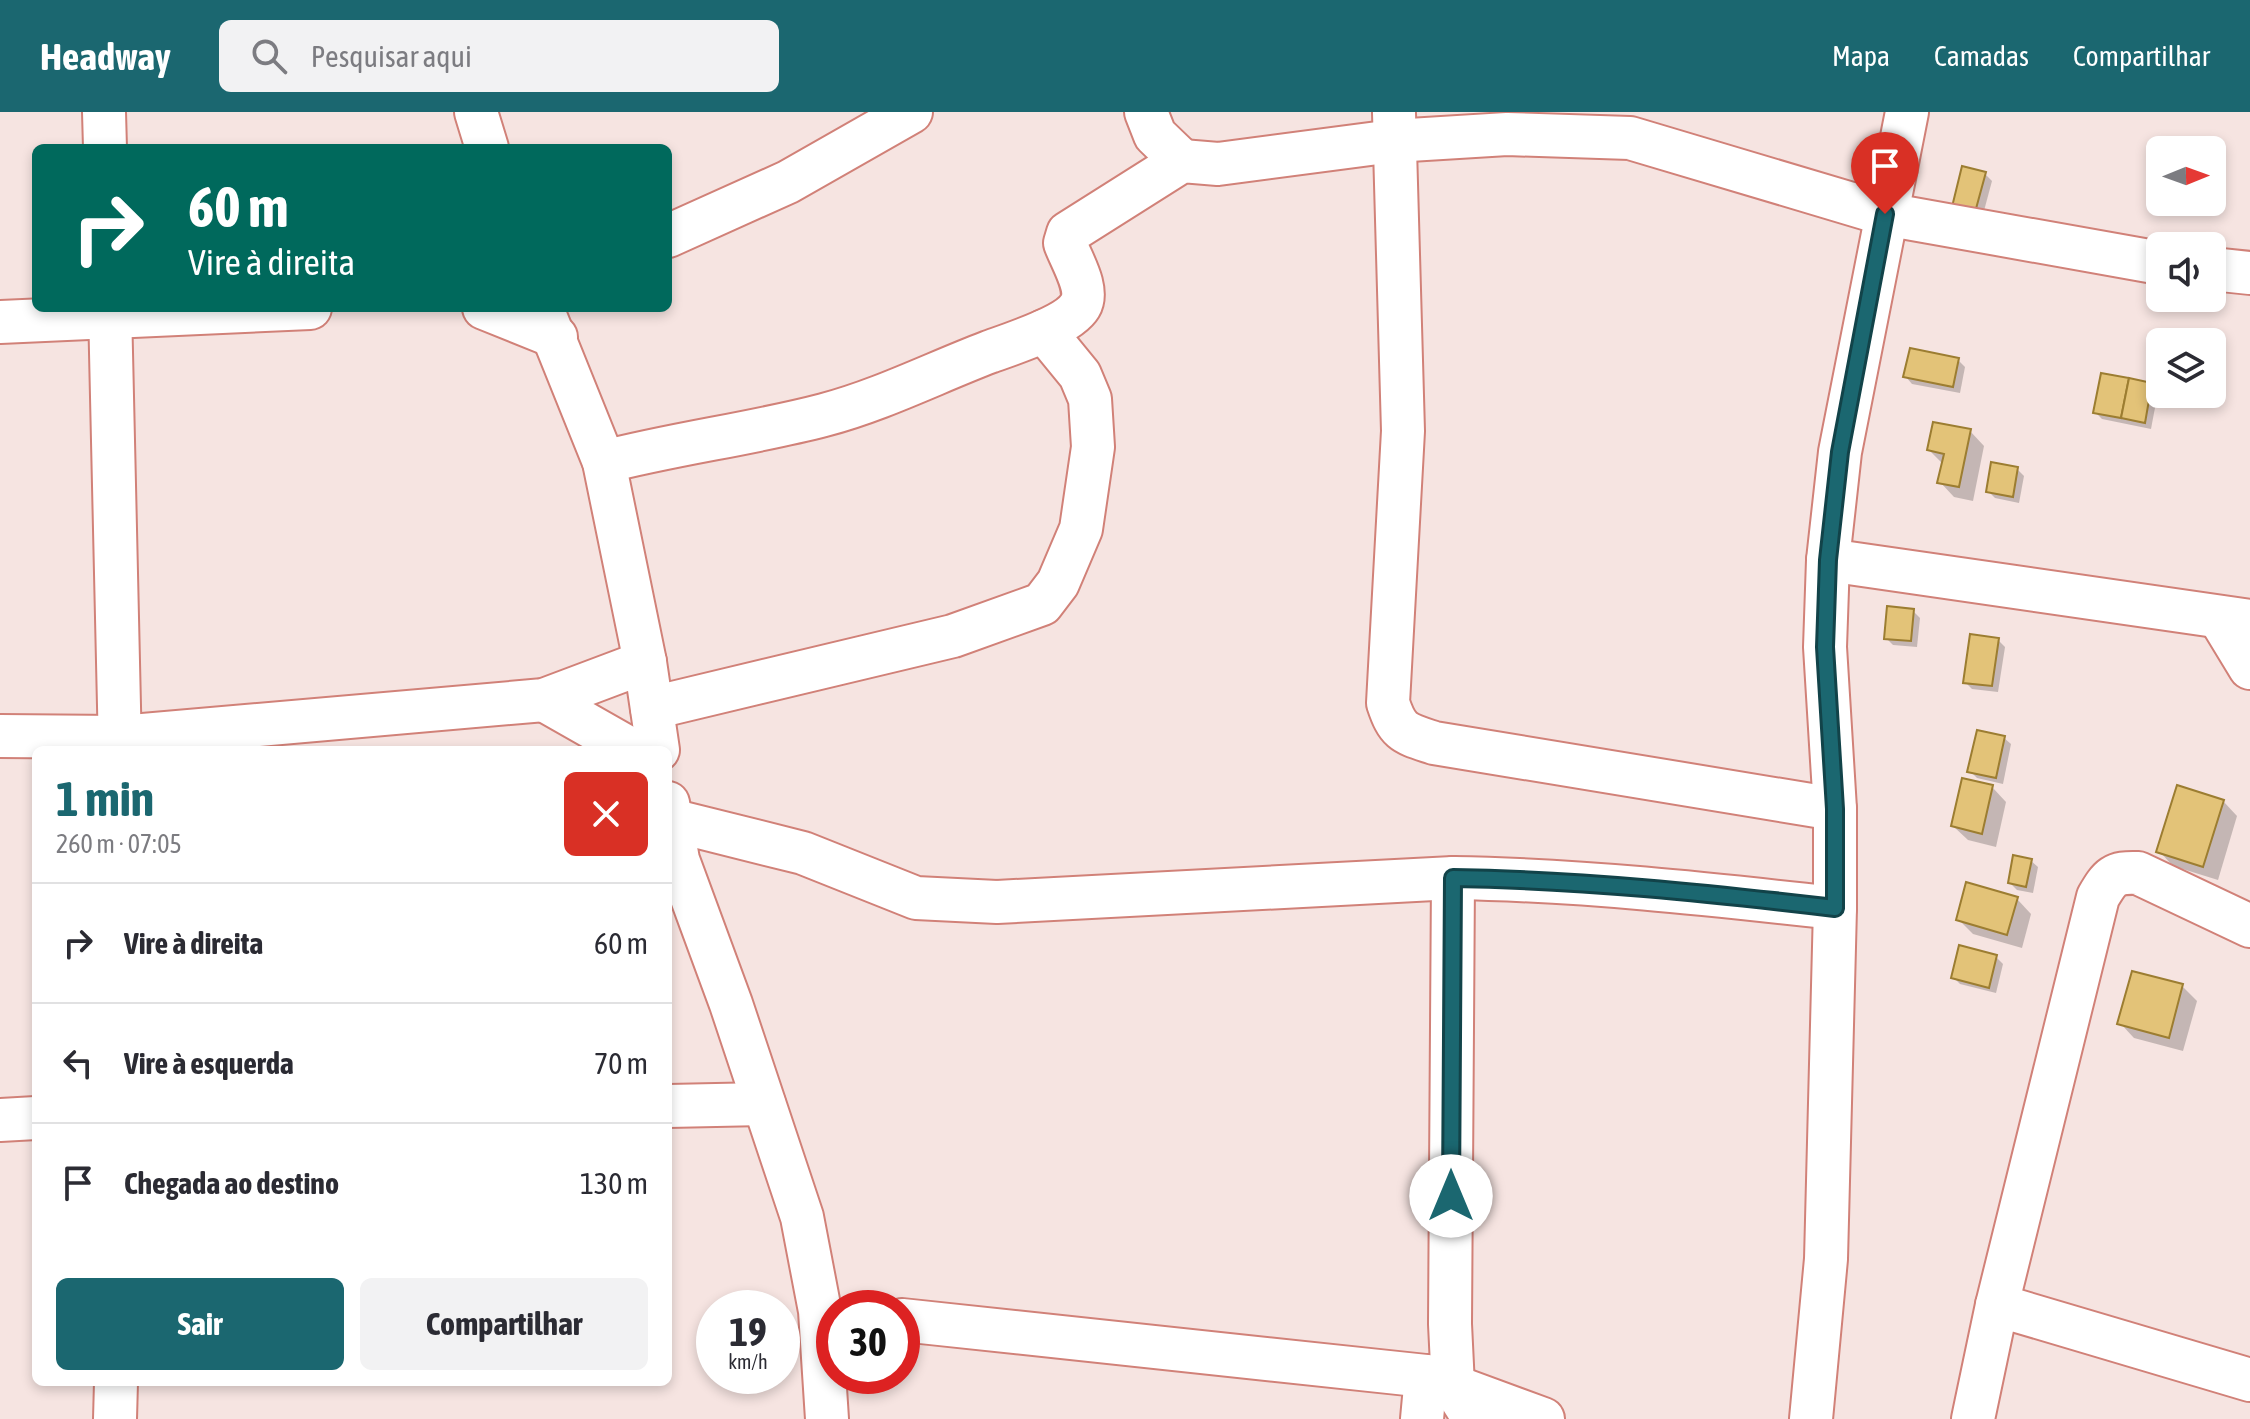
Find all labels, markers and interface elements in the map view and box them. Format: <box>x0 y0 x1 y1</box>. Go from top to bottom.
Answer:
search box <box>219 20 779 92</box>
icon: search <box>247 34 291 78</box>
text: Headway <box>40 35 171 78</box>
text: Pesquisar aqui <box>311 39 472 73</box>
text: Mapa <box>1832 40 1890 72</box>
text: Camadas <box>1934 40 2029 72</box>
text: Compartilhar <box>2073 40 2210 72</box>
pin <box>1851 132 1919 214</box>
north arrow <box>2146 136 2226 216</box>
map controls <box>2146 136 2226 408</box>
icon: arrive <box>1863 144 1907 188</box>
text: 60 m <box>188 175 289 239</box>
icon: right <box>56 176 160 280</box>
button: sound <box>2146 232 2226 312</box>
text: Vire à direita <box>188 241 355 283</box>
button: layers <box>2146 328 2226 408</box>
text: 1 min <box>56 771 154 826</box>
button: close <box>564 772 648 856</box>
text: 260 m · 07:05 <box>56 829 182 859</box>
icon: right <box>56 921 100 965</box>
text: Vire à direita <box>124 926 263 960</box>
text: 60 m <box>594 926 648 960</box>
icon: left <box>56 1041 100 1085</box>
text: Vire à esquerda <box>124 1046 294 1080</box>
text: 70 m <box>594 1046 648 1080</box>
position arrow <box>1409 1154 1493 1238</box>
icon: arrive <box>56 1161 100 1205</box>
text: Chegada ao destino <box>124 1166 339 1200</box>
text: 130 m <box>580 1166 648 1200</box>
button: Sair <box>56 1278 344 1370</box>
button: Compartilhar <box>360 1278 648 1370</box>
speed limit sign: 30 <box>816 1290 920 1394</box>
text: 19 <box>729 1309 767 1354</box>
text: km/h <box>728 1350 768 1373</box>

